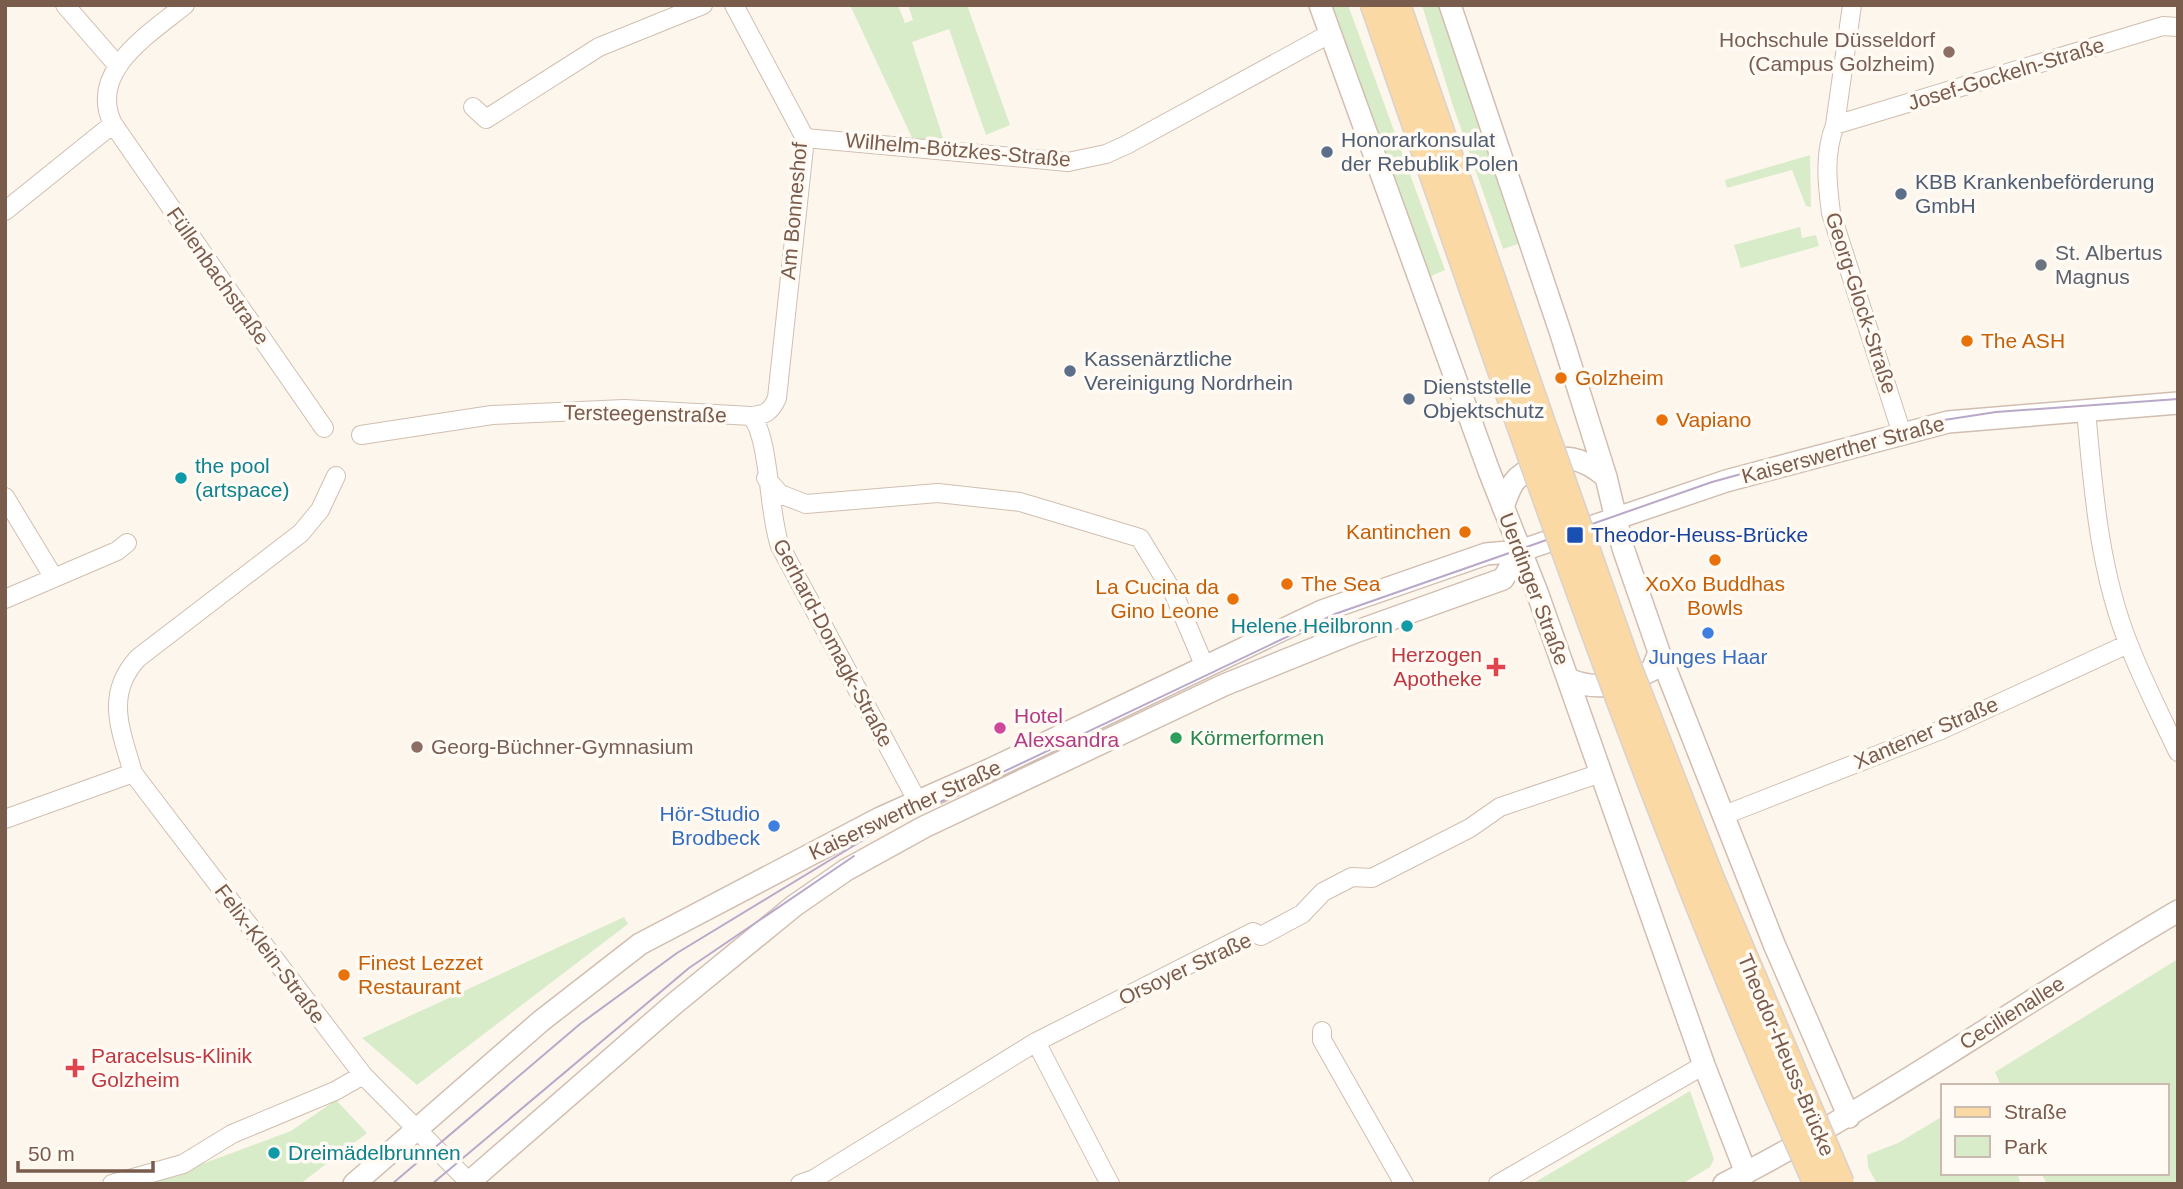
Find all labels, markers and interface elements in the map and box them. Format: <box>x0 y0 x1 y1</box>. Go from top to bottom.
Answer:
place label: Hochschule Düsseldorf (Campus Golzheim) <box>1719 28 1935 75</box>
street label: Josef-Gockeln-Straße <box>1905 33 2107 114</box>
marker: Hochschule Düsseldorf (Campus Golzheim) <box>1941 44 1957 60</box>
street label: Wilhelm-Bötzkes-Straße <box>844 128 1072 171</box>
place label: Honorarkonsulat der Rebublik Polen <box>1341 128 1518 175</box>
street label: Am Bonneshof <box>776 141 811 281</box>
marker: Honorarkonsulat der Rebublik Polen <box>1319 144 1335 160</box>
place label: KBB Krankenbeförderung GmbH <box>1915 170 2154 217</box>
marker: KBB Krankenbeförderung GmbH <box>1893 186 1909 202</box>
street label: Füllenbachstraße <box>162 203 274 349</box>
street label: Georg-Glock-Straße <box>1821 209 1902 396</box>
place label: St. Albertus Magnus <box>2055 241 2162 288</box>
marker: St. Albertus Magnus <box>2033 257 2049 273</box>
place label: The ASH <box>1981 329 2065 352</box>
marker: The ASH <box>1959 333 1975 349</box>
place label: Kassenärztliche Vereinigung Nordrhein <box>1084 347 1293 394</box>
marker: Kassenärztliche Vereinigung Nordrhein <box>1062 363 1078 379</box>
place label: Golzheim <box>1575 366 1664 389</box>
marker: Golzheim <box>1553 370 1569 386</box>
place label: Dienststelle Objektschutz <box>1423 375 1544 422</box>
marker: Dienststelle Objektschutz <box>1401 391 1417 407</box>
street label: Tersteegenstraße <box>563 401 727 426</box>
place label: Vapiano <box>1676 408 1752 431</box>
street label: Kaiserswerther Straße <box>1739 411 1947 488</box>
marker: Vapiano <box>1654 412 1670 428</box>
place label: the pool (artspace) <box>195 454 290 501</box>
marker: the pool (artspace) <box>173 470 189 486</box>
street label: Uerdinger Straße <box>1495 510 1574 668</box>
place label: Kantinchen <box>1346 520 1451 543</box>
place label: Theodor-Heuss-Brücke <box>1591 523 1808 546</box>
marker: Kantinchen <box>1457 524 1473 540</box>
marker: Theodor-Heuss-Brücke <box>1565 525 1585 545</box>
street label: Gerhard-Domagk-Straße <box>769 535 898 751</box>
marker: XoXo Buddhas Bowls <box>1707 552 1723 568</box>
place label: The Sea <box>1301 572 1381 595</box>
place label: XoXo Buddhas Bowls <box>1645 572 1785 619</box>
place label: La Cucina da Gino Leone <box>1095 575 1219 622</box>
marker: The Sea <box>1279 576 1295 592</box>
marker: La Cucina da Gino Leone <box>1225 591 1241 607</box>
place label: Helene Heilbronn <box>1231 614 1393 637</box>
marker: Helene Heilbronn <box>1399 618 1415 634</box>
marker: Junges Haar <box>1700 625 1716 641</box>
place label: Herzogen Apotheke <box>1391 643 1482 690</box>
place label: Junges Haar <box>1648 645 1768 668</box>
marker: Herzogen Apotheke <box>1488 659 1504 675</box>
street label: Xantener Straße <box>1850 692 2001 773</box>
place label: Hotel Alexsandra <box>1014 704 1119 751</box>
marker: Hotel Alexsandra <box>992 720 1008 736</box>
place label: Körmerformen <box>1190 726 1324 749</box>
marker: Körmerformen <box>1168 730 1184 746</box>
place label: Georg-Büchner-Gymnasium <box>431 735 694 758</box>
marker: Georg-Büchner-Gymnasium <box>409 739 425 755</box>
street label: Kaiserswerther Straße <box>805 755 1004 864</box>
place label: Hör-Studio Brodbeck <box>660 802 760 849</box>
marker: Hör-Studio Brodbeck <box>766 818 782 834</box>
street label: Felix-Klein-Straße <box>211 880 330 1028</box>
street label: Orsoyer Straße <box>1115 928 1255 1009</box>
street label: Theodor-Heuss-Brücke <box>1733 950 1839 1159</box>
place label: Finest Lezzet Restaurant <box>358 951 483 998</box>
marker: Finest Lezzet Restaurant <box>336 967 352 983</box>
street label: Cecilienallee <box>1955 971 2068 1054</box>
place label: Paracelsus-Klinik Golzheim <box>91 1044 253 1091</box>
marker: Paracelsus-Klinik Golzheim <box>65 1058 85 1078</box>
legend <box>1941 1084 2169 1175</box>
text: Straße <box>2004 1100 2067 1123</box>
scale bar <box>18 1130 152 1174</box>
text: Park <box>2004 1135 2048 1158</box>
place label: Dreimädelbrunnen <box>288 1141 461 1164</box>
text: 50 m <box>28 1142 75 1165</box>
marker: Dreimädelbrunnen <box>266 1145 282 1161</box>

